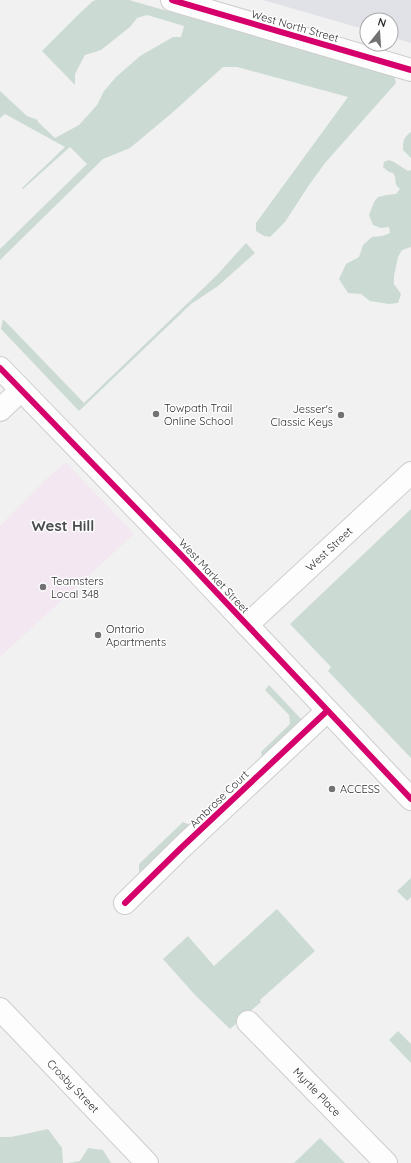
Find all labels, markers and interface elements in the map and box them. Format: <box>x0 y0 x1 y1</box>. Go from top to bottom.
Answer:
street label: West North Street <box>250 7 341 45</box>
north arrow <box>359 12 399 52</box>
text: N <box>376 15 388 30</box>
place label: Towpath Trail Online School <box>164 401 233 428</box>
place label: Jesser's Classic Keys <box>271 402 333 429</box>
marker: Towpath Trail Online School <box>151 409 161 419</box>
marker: Jesser's Classic Keys <box>336 410 346 420</box>
district label: West Hill <box>32 516 94 535</box>
street label: West Street <box>303 524 355 574</box>
street label: West Market Street <box>176 536 252 617</box>
place label: Teamsters Local 348 <box>51 574 104 601</box>
marker: Teamsters Local 348 <box>38 582 48 592</box>
place label: Ontario Apartments <box>106 622 166 649</box>
marker: Ontario Apartments <box>93 630 103 640</box>
street label: Ambrose Court <box>186 767 252 831</box>
place label: ACCESS <box>340 782 380 796</box>
marker: ACCESS <box>327 784 337 794</box>
street label: Crosby Street <box>44 1056 102 1116</box>
street label: Myrtle Place <box>290 1065 344 1119</box>

